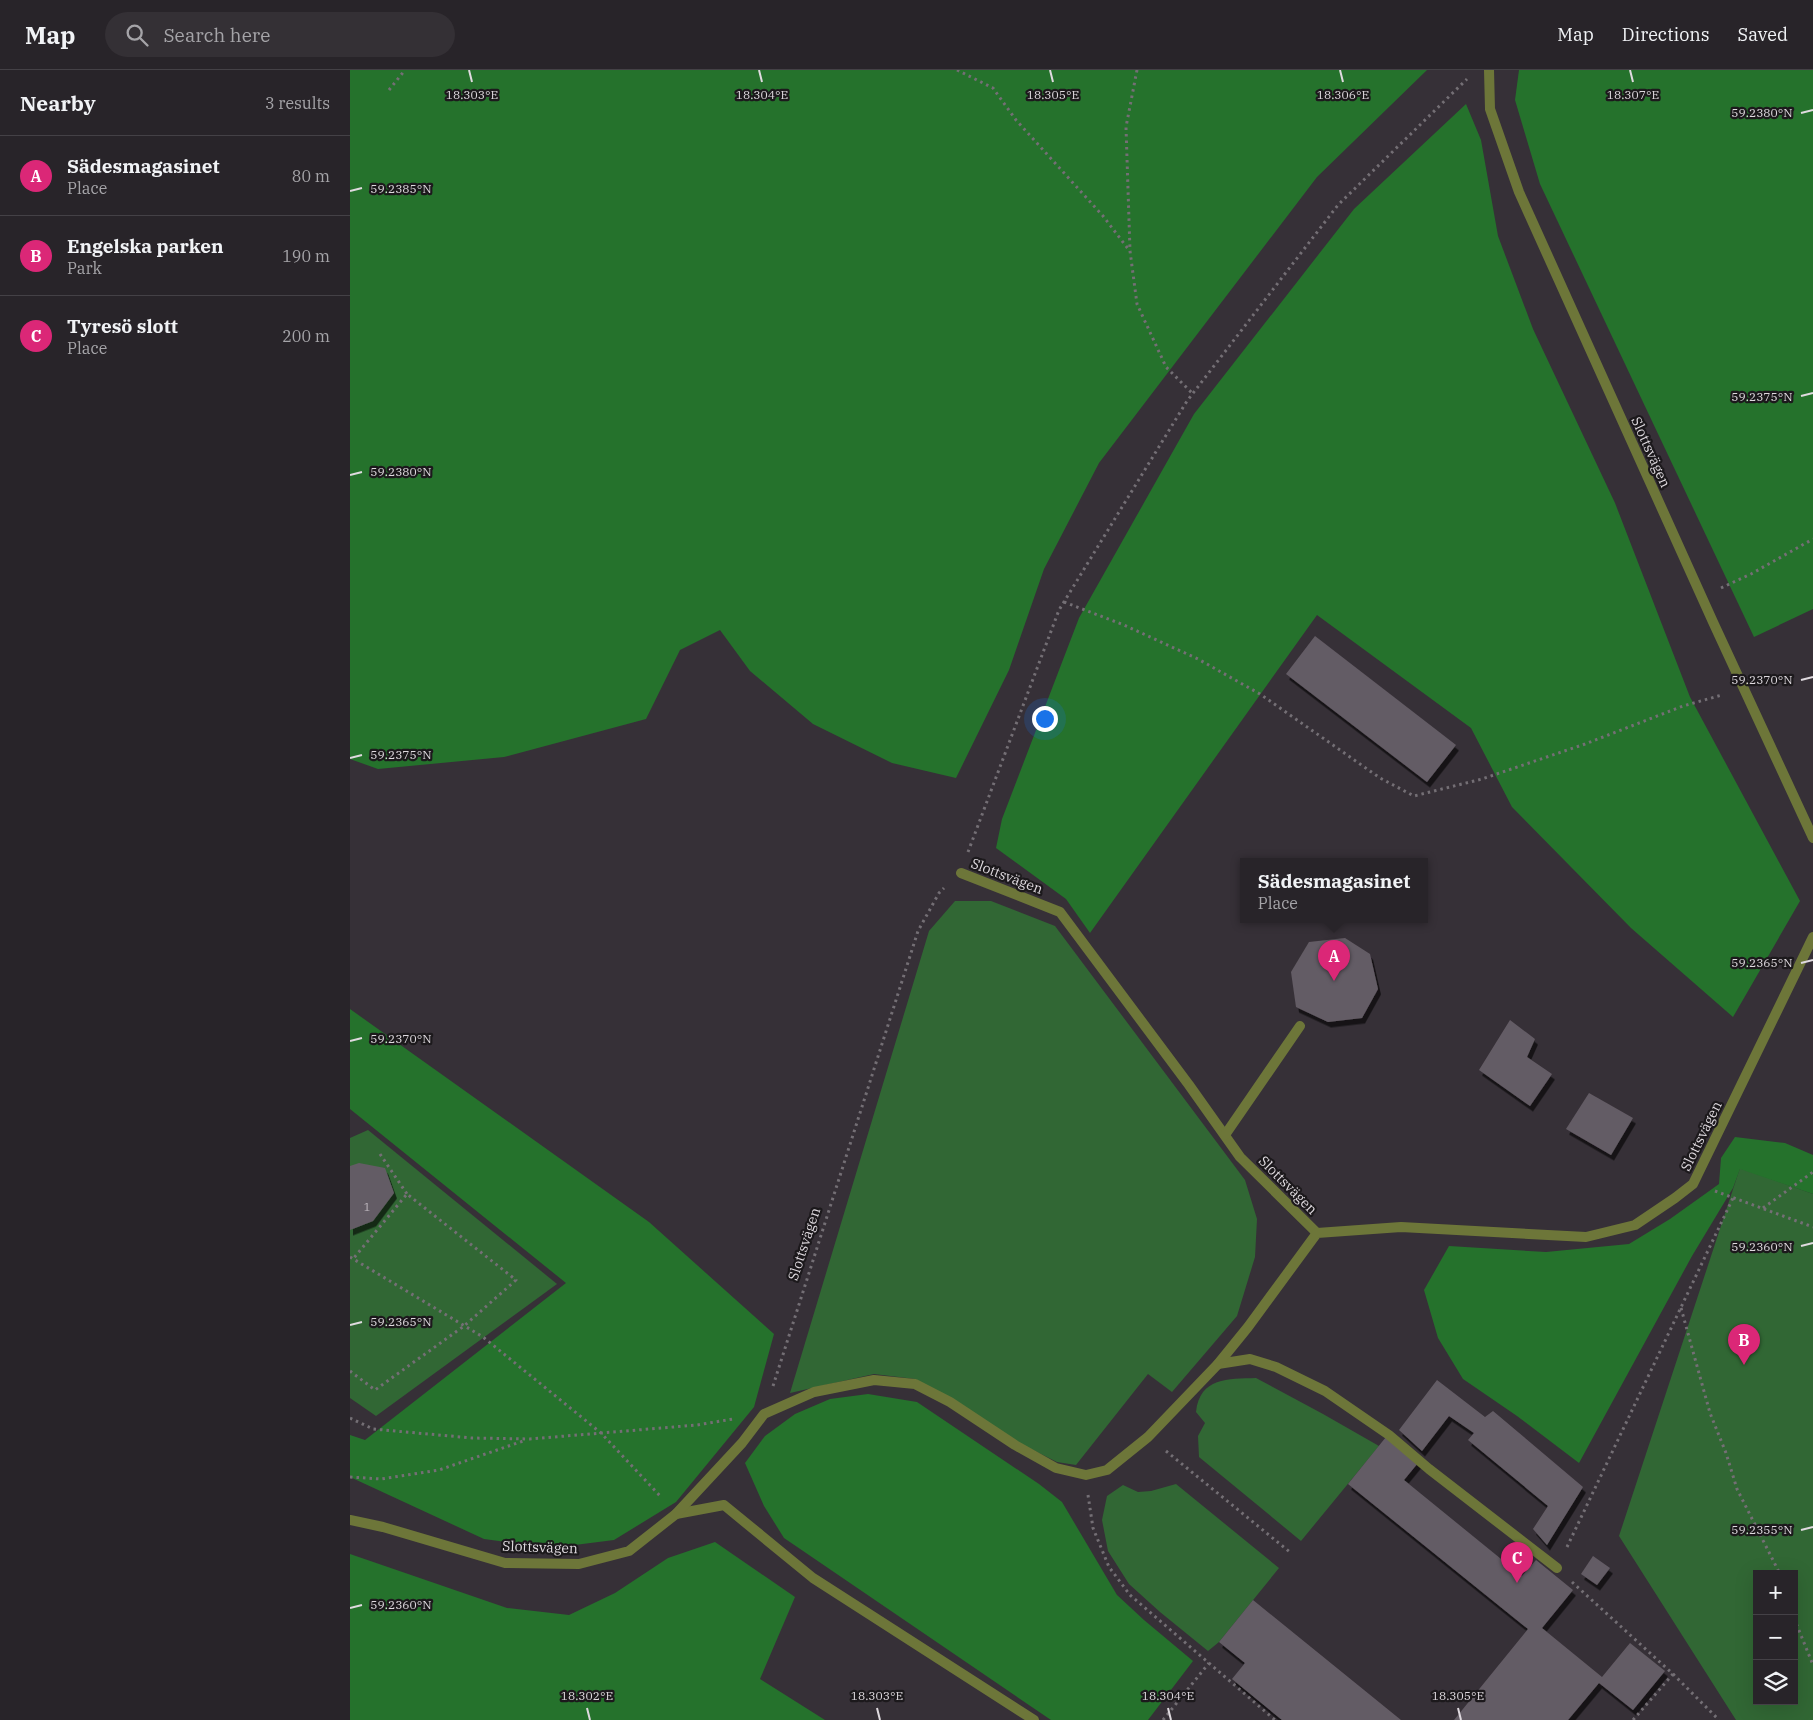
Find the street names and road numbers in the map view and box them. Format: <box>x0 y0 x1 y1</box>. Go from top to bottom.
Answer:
street label: Slottsvägen <box>1627 414 1675 490</box>
street label: Slottsvägen <box>968 854 1046 898</box>
street label: Slottsvägen <box>1676 1098 1726 1174</box>
street label: Slottsvägen <box>1255 1152 1321 1218</box>
street label: Slottsvägen <box>784 1205 824 1283</box>
street label: Slottsvägen <box>502 1537 578 1557</box>

